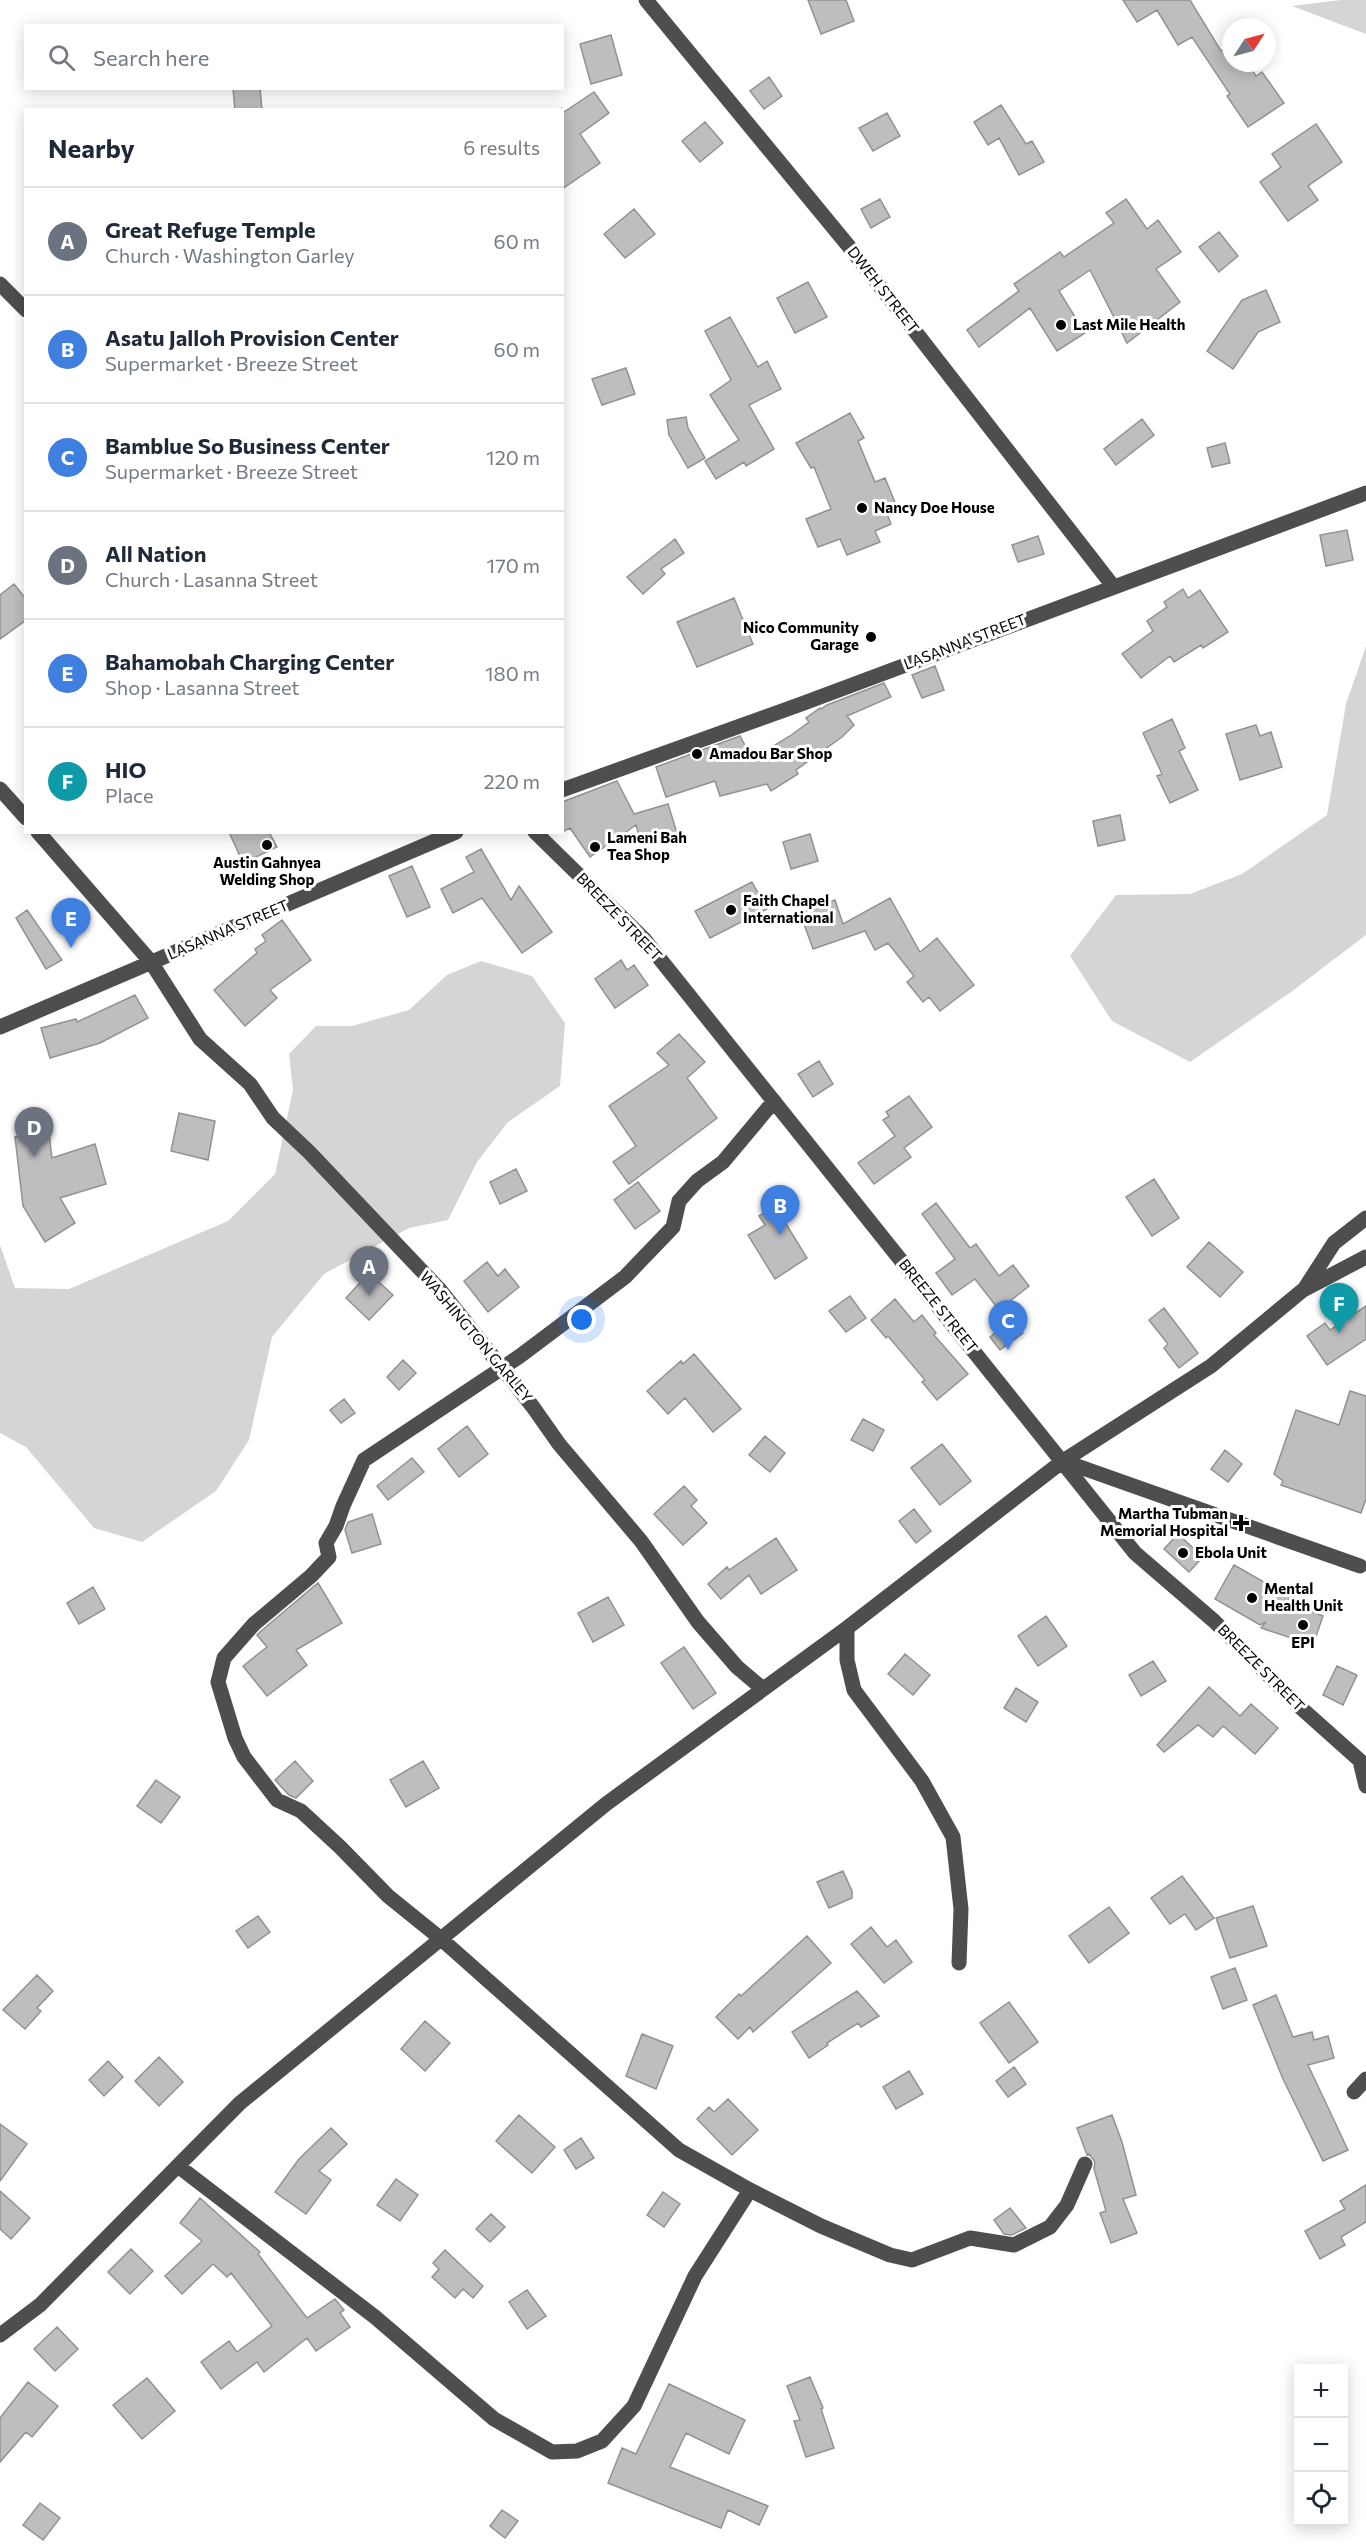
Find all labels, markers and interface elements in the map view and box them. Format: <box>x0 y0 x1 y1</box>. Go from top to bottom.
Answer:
north arrow <box>1222 18 1276 72</box>
search box <box>24 24 564 90</box>
icon: search <box>45 41 78 74</box>
text: Search here <box>93 44 209 71</box>
text: Nearby <box>48 132 135 163</box>
text: 6 results <box>463 135 540 159</box>
text: Great Refuge Temple <box>105 216 316 243</box>
text: A <box>60 229 75 253</box>
text: 60 m <box>494 229 540 253</box>
text: Church · Washington Garley <box>105 243 355 267</box>
street label: DWEH STREET <box>844 243 923 336</box>
place label: Last Mile Health <box>1073 315 1185 333</box>
marker: Last Mile Health <box>1054 318 1068 332</box>
text: Asatu Jalloh Provision Center <box>105 324 399 351</box>
text: B <box>61 337 74 361</box>
text: 60 m <box>494 337 540 361</box>
text: Supermarket · Breeze Street <box>105 351 358 375</box>
text: Bamblue So Business Center <box>105 432 390 459</box>
text: C <box>61 445 74 469</box>
text: 120 m <box>486 445 540 469</box>
text: Supermarket · Breeze Street <box>105 459 358 483</box>
place label: Nancy Doe House <box>874 498 995 516</box>
marker: Nancy Doe House <box>855 501 869 515</box>
text: All Nation <box>105 540 206 567</box>
text: D <box>60 553 75 577</box>
text: 170 m <box>487 553 540 577</box>
text: Church · Lasanna Street <box>105 567 318 591</box>
street label: LASANNA STREET <box>901 609 1029 673</box>
place label: Nico Community Garage <box>743 618 860 653</box>
marker: Nico Community Garage <box>864 630 878 644</box>
text: Bahamobah Charging Center <box>105 648 394 675</box>
text: E <box>62 661 73 685</box>
text: 180 m <box>485 661 540 685</box>
text: Shop · Lasanna Street <box>105 675 300 699</box>
place label: Amadou Bar Shop <box>709 744 832 762</box>
marker: Amadou Bar Shop <box>690 747 704 761</box>
text: HIO <box>105 756 146 783</box>
text: F <box>62 769 73 793</box>
text: 220 m <box>484 769 540 793</box>
text: Place <box>105 783 154 807</box>
place label: Lameni Bah Tea Shop <box>607 828 687 863</box>
marker: Austin Gahnyea Welding Shop <box>260 838 274 852</box>
marker: Lameni Bah Tea Shop <box>588 840 602 854</box>
place label: Austin Gahnyea Welding Shop <box>213 853 321 888</box>
street label: BREEZE STREET <box>573 869 666 964</box>
place label: Faith Chapel International <box>743 891 834 926</box>
street label: LASANNA STREET <box>164 895 291 963</box>
pin: E <box>52 898 90 948</box>
marker: Faith Chapel International <box>724 903 738 917</box>
pin: D <box>15 1108 54 1157</box>
pin: B <box>760 1186 800 1235</box>
pin: A <box>350 1246 388 1296</box>
street label: BREEZE STREET <box>896 1255 982 1356</box>
street label: WASHINGTON GARLEY <box>417 1267 537 1406</box>
pin: F <box>1320 1284 1358 1333</box>
pin: C <box>988 1300 1028 1350</box>
your location <box>567 1305 596 1334</box>
place label: Martha Tubman Memorial Hospital <box>1100 1504 1228 1539</box>
marker: Martha Tubman Memorial Hospital <box>1232 1514 1250 1532</box>
place label: Ebola Unit <box>1195 1543 1267 1561</box>
marker: Ebola Unit <box>1176 1546 1190 1560</box>
place label: Mental Health Unit <box>1264 1579 1343 1614</box>
marker: Mental Health Unit <box>1245 1591 1259 1605</box>
marker: EPI <box>1296 1618 1310 1632</box>
street label: BREEZE STREET <box>1215 1620 1309 1715</box>
place label: EPI <box>1291 1633 1315 1651</box>
map controls <box>1294 2364 1348 2526</box>
button: + <box>1294 2364 1348 2418</box>
button: − <box>1294 2418 1348 2472</box>
button: locate <box>1294 2472 1348 2526</box>

